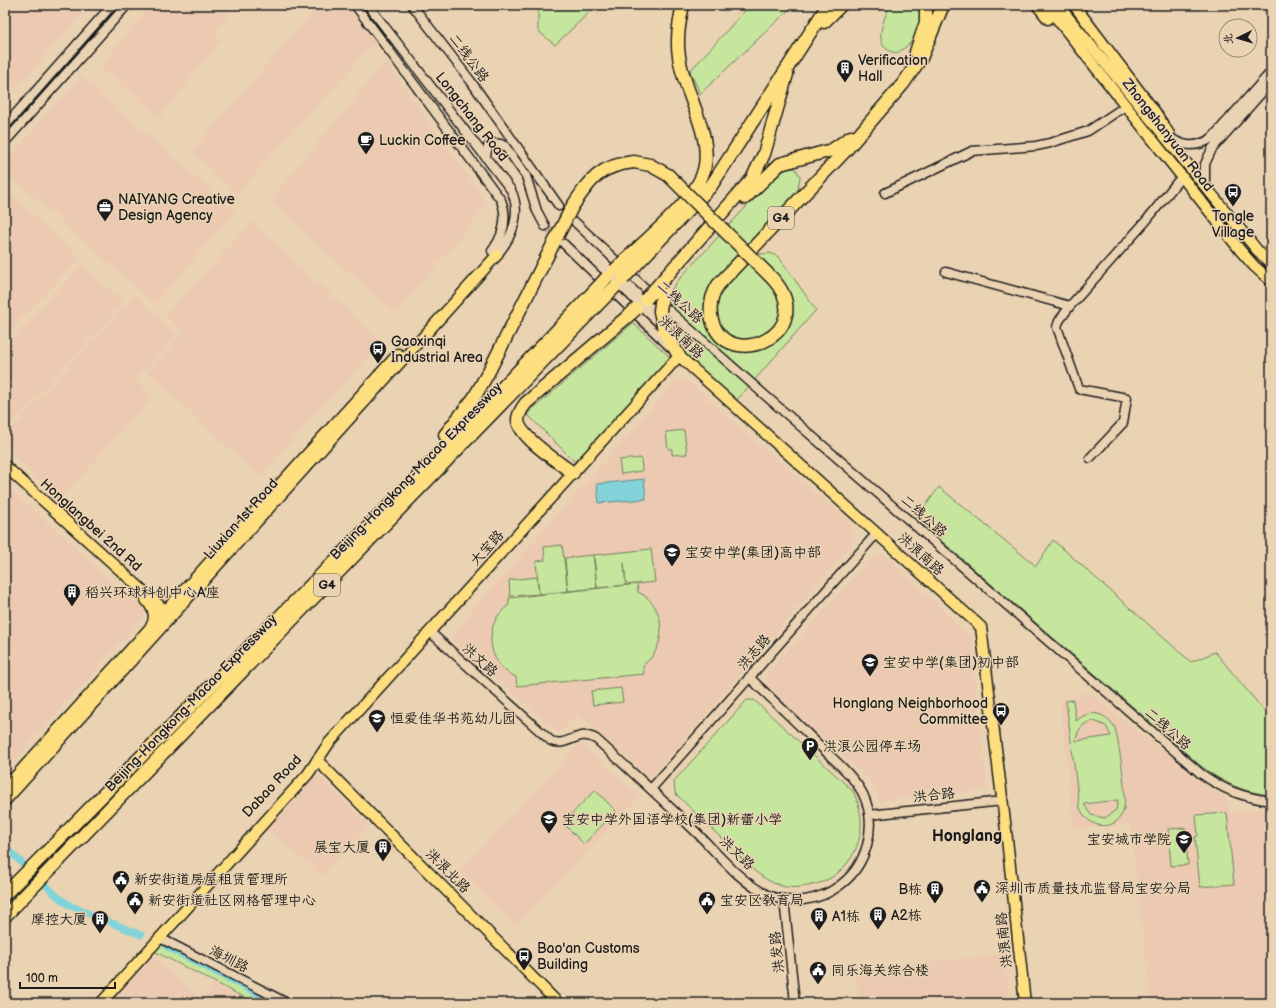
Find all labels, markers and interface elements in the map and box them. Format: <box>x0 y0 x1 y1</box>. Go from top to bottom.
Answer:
north arrow <box>1218 18 1258 58</box>
street label: 二线公路 <box>445 31 493 85</box>
text: 北 <box>1222 33 1235 45</box>
place label: Verification Hall <box>858 52 928 85</box>
building icon: Verification Hall <box>835 58 855 83</box>
street label: Longchang Road <box>432 69 512 165</box>
street label: Zhongshanyuan Road <box>1118 74 1217 195</box>
cafe icon: Luckin Coffee <box>356 130 376 155</box>
place label: Luckin Coffee <box>379 132 466 149</box>
bus stop icon: Tongle Village <box>1223 182 1243 207</box>
place label: NAIYANG Creative Design Agency <box>118 191 235 224</box>
office icon: NAIYANG Creative Design Agency <box>95 197 115 222</box>
road number: G4 <box>768 207 794 229</box>
place label: Tongle Village <box>1212 208 1254 241</box>
street label: 二线公路 <box>654 277 706 327</box>
street label: 洪浪南路 <box>655 312 707 362</box>
place label: Gaoxinqi Industrial Area <box>391 333 483 366</box>
bus stop icon: Gaoxinqi Industrial Area <box>368 339 388 364</box>
street label: Beijing-Hongkong-Macao Expressway <box>326 378 506 563</box>
street label: Honglangbei 2nd Rd <box>37 475 145 575</box>
street label: Liuxian 1st Road <box>200 475 282 563</box>
street label: 二线公路 <box>897 491 951 541</box>
street label: 大宝路 <box>467 527 507 569</box>
street label: 洪浪南路 <box>895 529 947 579</box>
school or university icon: 宝安中学(集团)高中部 <box>662 542 682 567</box>
place label: 宝安中学(集团)高中部 <box>685 544 821 561</box>
road number: G4 <box>314 574 340 596</box>
building icon: 稻兴环球科创中心A座 <box>62 582 82 607</box>
place label: 稻兴环球科创中心A座 <box>85 584 220 601</box>
street label: Beijing-Hongkong-Macao Expressway <box>101 610 281 795</box>
street label: 洪志路 <box>734 631 774 673</box>
street label: 洪文路 <box>459 640 501 680</box>
school or university icon: 宝安中学(集团)初中部 <box>860 652 880 677</box>
place label: 宝安中学(集团)初中部 <box>883 654 1019 671</box>
place label: Honglang Neighborhood Committee <box>833 695 988 728</box>
bus stop icon: Honglang Neighborhood Committee <box>991 701 1011 726</box>
street label: 二线公路 <box>1141 704 1195 754</box>
school or university icon: 恒爱佳华书苑幼儿园 <box>367 708 387 733</box>
place label: 恒爱佳华书苑幼儿园 <box>390 710 516 727</box>
parking icon: 洪浪公园停车场 <box>800 736 820 761</box>
place label: 洪浪公园停车场 <box>823 738 921 755</box>
street label: Dabao Road <box>239 751 305 821</box>
street label: 洪合路 <box>912 784 956 806</box>
school or university icon: 宝安中学外国语学校(集团)新蕾小学 <box>539 809 559 834</box>
place label: 宝安中学外国语学校(集团)新蕾小学 <box>562 811 782 828</box>
district label: Honglang <box>932 827 1002 846</box>
school or university icon: 宝安城市学院 <box>1174 829 1194 854</box>
place label: 宝安城市学院 <box>1087 831 1171 848</box>
street label: 洪文路 <box>716 832 758 874</box>
building icon: 展宝大厦 <box>373 837 393 862</box>
place label: 展宝大厦 <box>314 839 370 856</box>
street label: 洪浪北路 <box>422 845 474 897</box>
public building icon: 新安街道房屋租赁管理所 <box>111 869 131 894</box>
place label: 新安街道房屋租赁管理所 <box>134 871 288 888</box>
public building icon: 深圳市质量技术监督局宝安分局 <box>972 878 992 903</box>
building icon: B栋 <box>925 879 945 904</box>
place label: 深圳市质量技术监督局宝安分局 <box>995 880 1191 897</box>
place label: B栋 <box>898 881 922 898</box>
public building icon: 新安街道社区网格管理中心 <box>125 890 145 915</box>
public building icon: 宝安区教育局 <box>697 890 717 915</box>
place label: 新安街道社区网格管理中心 <box>148 892 316 909</box>
place label: 宝安区教育局 <box>720 892 804 909</box>
building icon: A2栋 <box>868 905 888 930</box>
building icon: A1栋 <box>809 906 829 931</box>
place label: A2栋 <box>891 907 922 924</box>
place label: A1栋 <box>832 908 860 925</box>
building icon: 摩控大厦 <box>90 909 110 934</box>
place label: 摩控大厦 <box>31 911 87 928</box>
street label: 洪浪南路 <box>993 911 1015 969</box>
street label: 洪发路 <box>766 930 788 974</box>
place label: Bao'an Customs Building <box>537 940 640 973</box>
street label: 海圳路 <box>206 942 252 976</box>
bus stop icon: Bao'an Customs Building <box>514 946 534 971</box>
public building icon: 同乐海关综合楼 <box>808 960 828 985</box>
place label: 同乐海关综合楼 <box>831 962 929 979</box>
scale bar <box>20 964 115 990</box>
text: 100 m <box>26 971 58 986</box>

